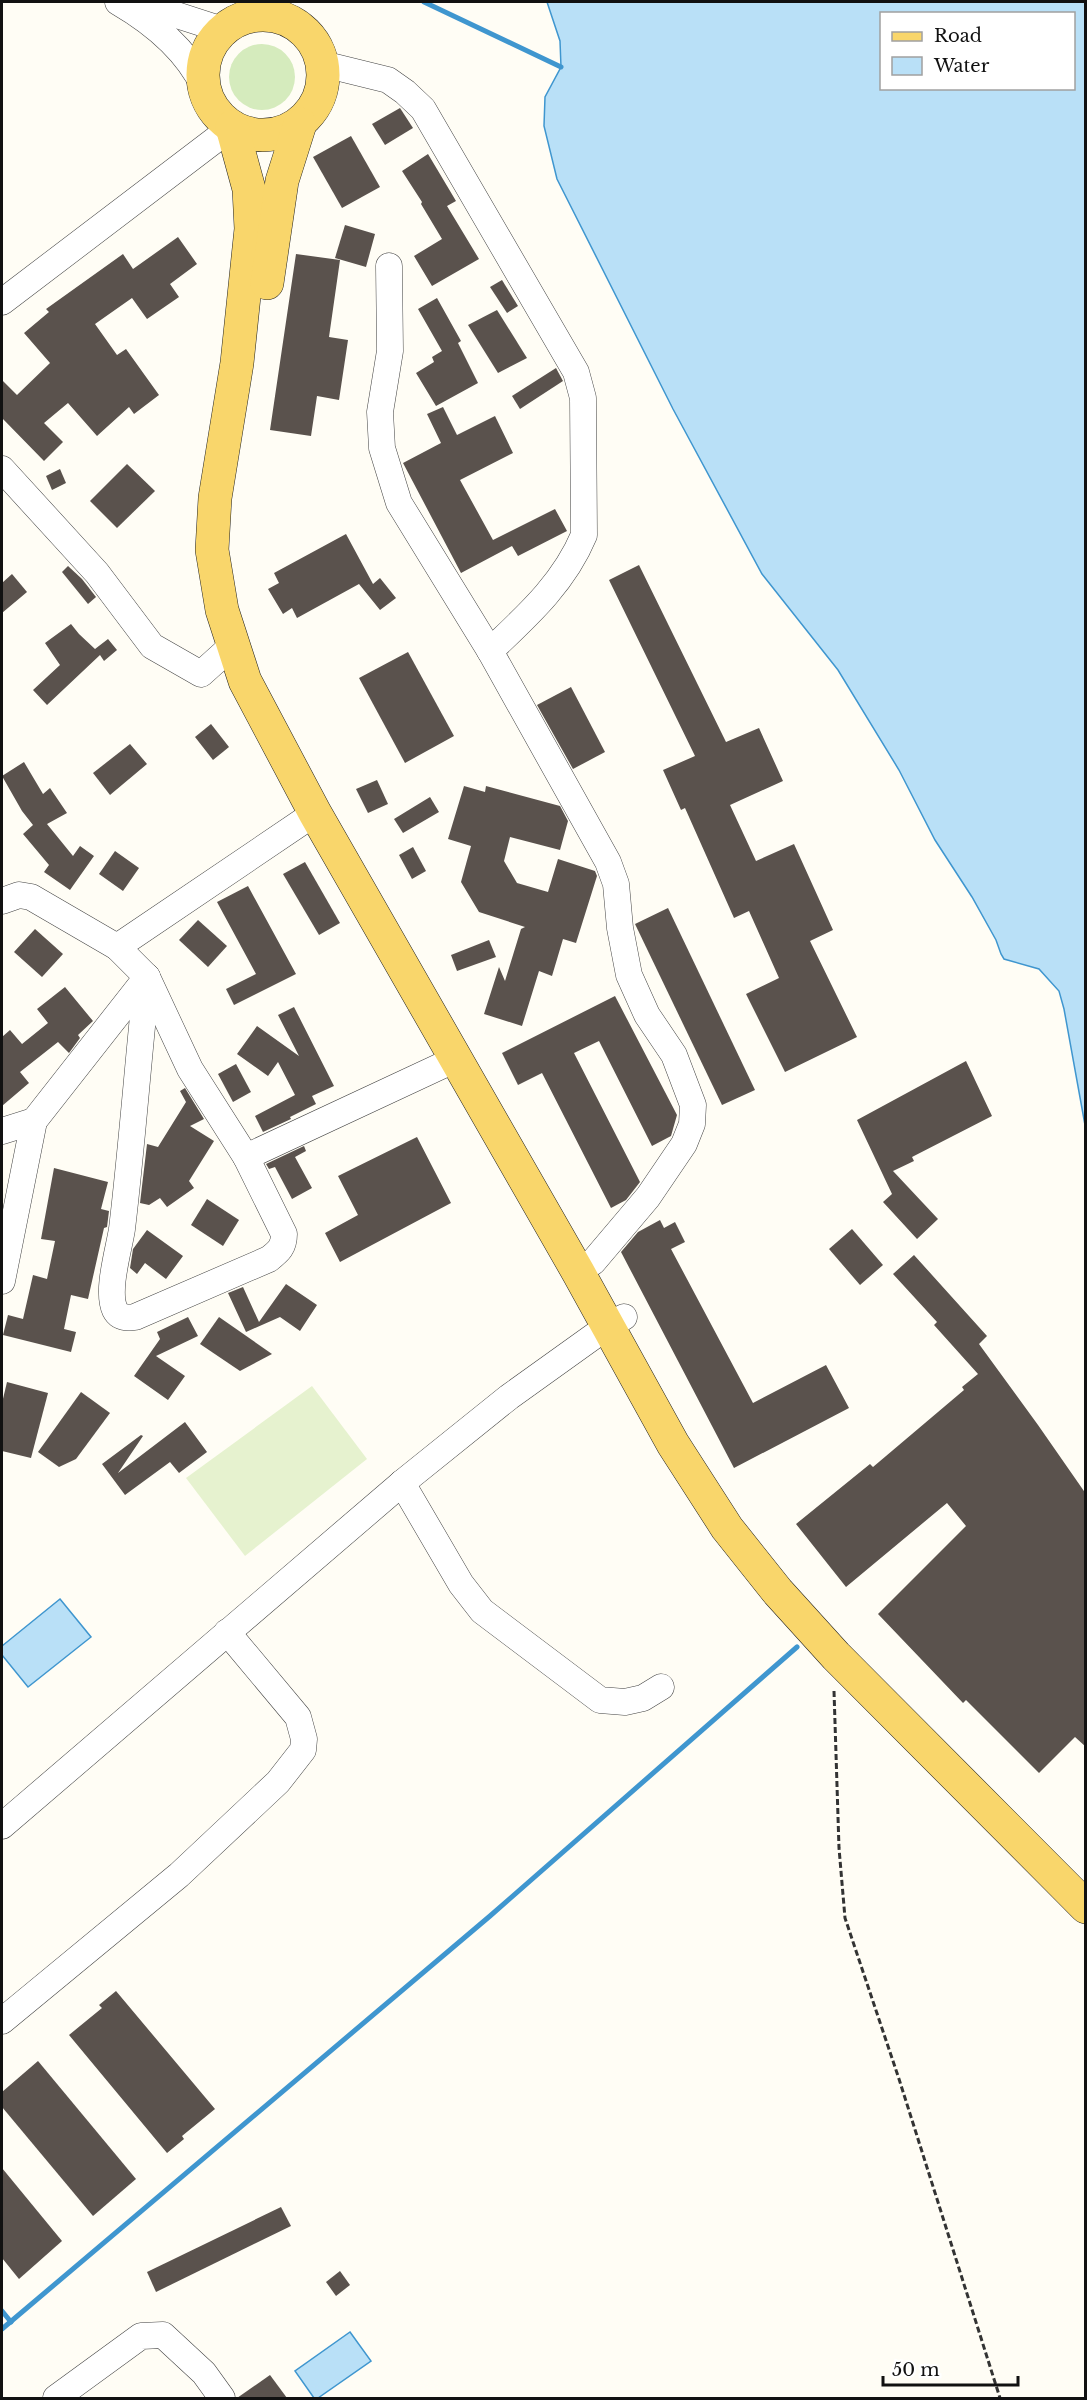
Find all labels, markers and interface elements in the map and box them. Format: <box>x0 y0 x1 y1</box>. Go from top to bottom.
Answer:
legend <box>880 12 1075 90</box>
text: Road <box>934 25 982 47</box>
text: Water <box>933 55 990 77</box>
scale bar <box>883 2349 1018 2387</box>
text: 50 m <box>892 2359 940 2381</box>

